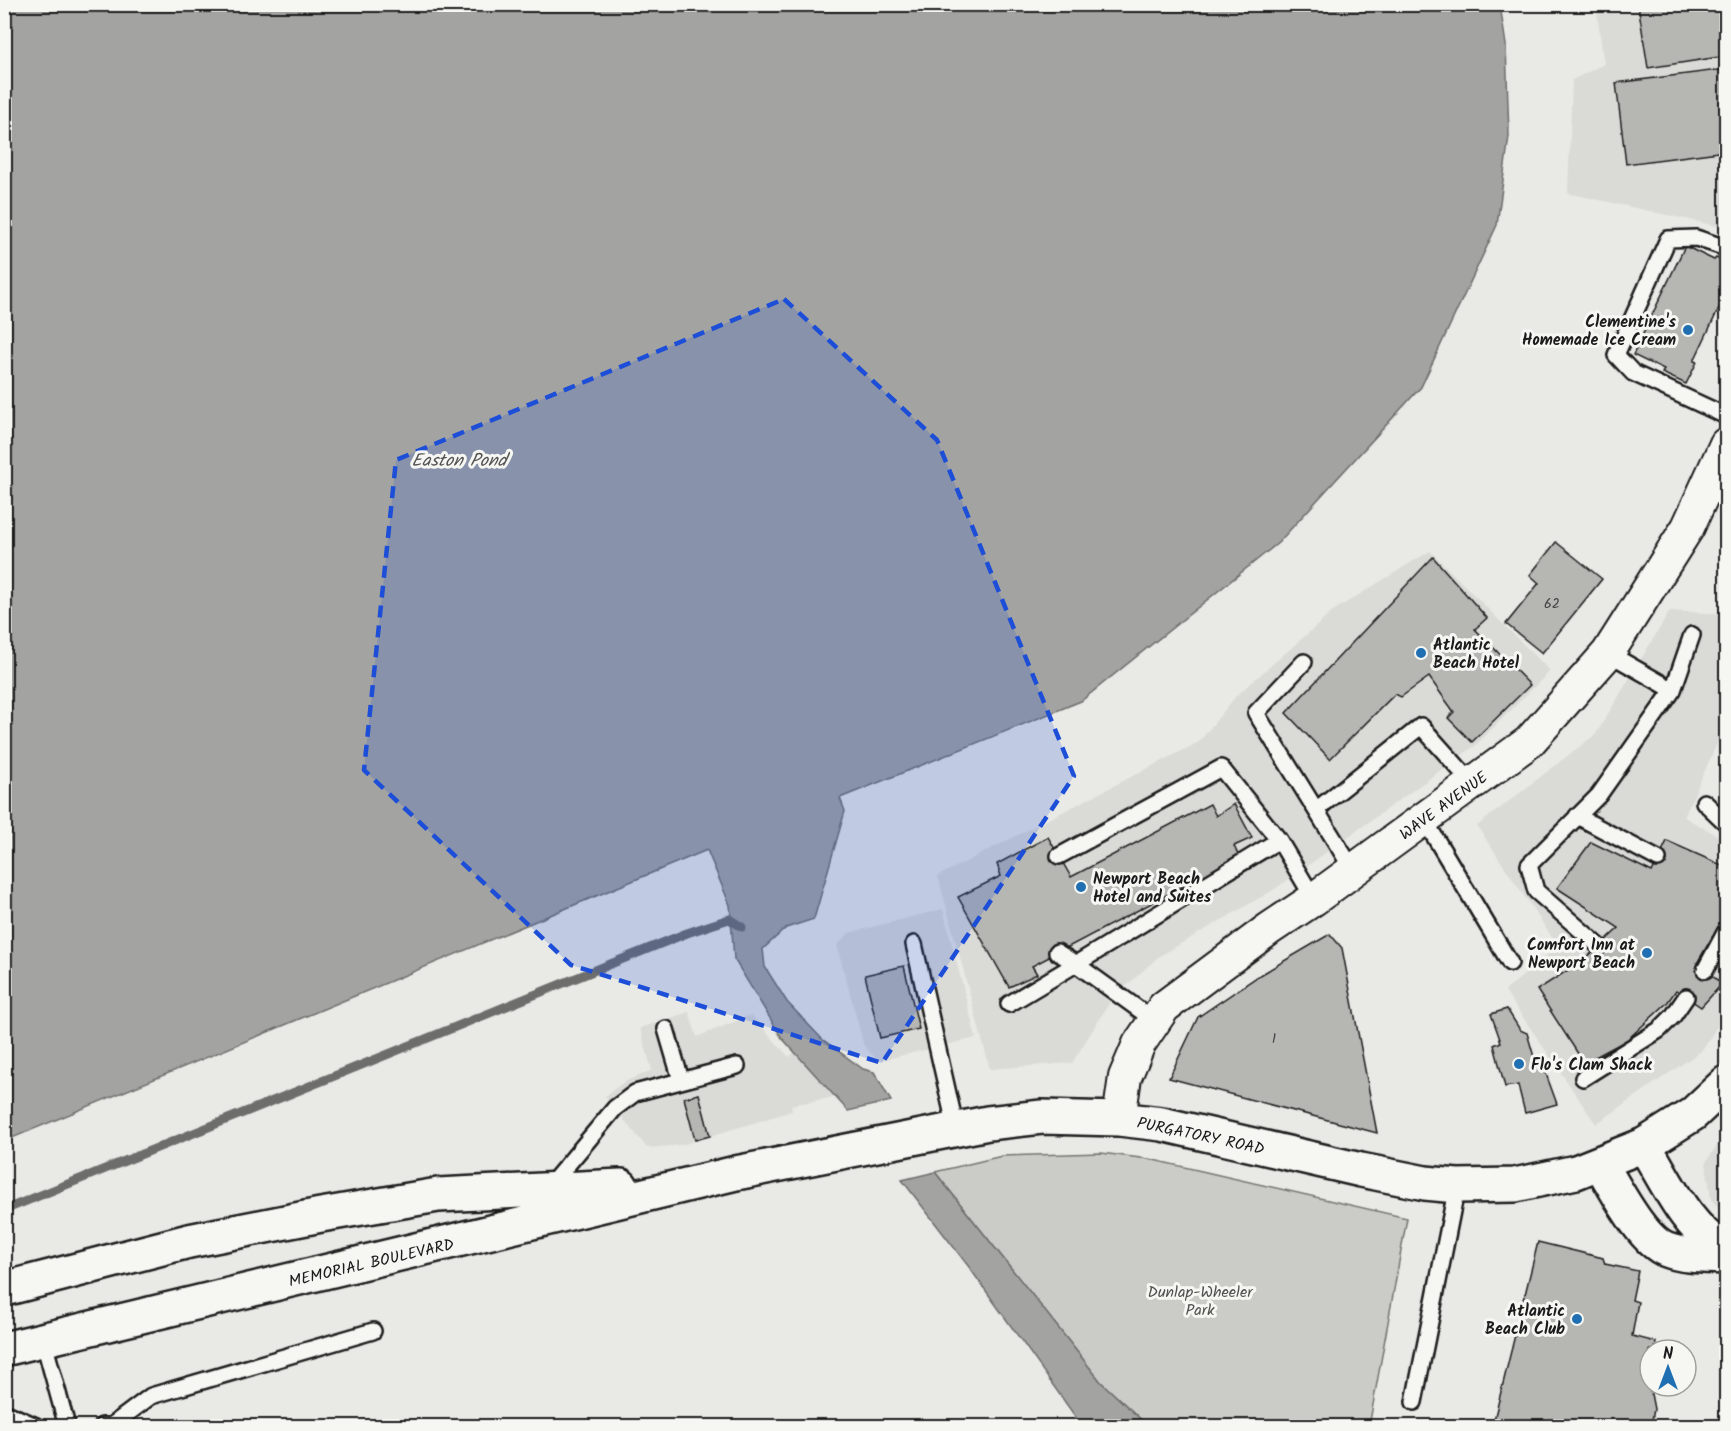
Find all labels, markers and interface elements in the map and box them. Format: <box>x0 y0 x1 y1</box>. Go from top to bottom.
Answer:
place label: Clementine's Homemade Ice Cream <box>1522 310 1677 353</box>
marker: Clementine's Homemade Ice Cream <box>1681 323 1695 337</box>
water label: Easton Pond <box>411 447 511 476</box>
house number: 62 <box>1544 593 1560 615</box>
place label: Atlantic Beach Hotel <box>1433 633 1520 676</box>
marker: Atlantic Beach Hotel <box>1414 646 1428 660</box>
street label: WAVE AVENUE <box>1395 765 1494 847</box>
place label: Newport Beach Hotel and Suites <box>1093 867 1212 910</box>
marker: Newport Beach Hotel and Suites <box>1074 880 1088 894</box>
place label: Comfort Inn at Newport Beach <box>1527 933 1636 976</box>
marker: Comfort Inn at Newport Beach <box>1640 946 1654 960</box>
house number: 1 <box>1272 1028 1276 1050</box>
place label: Flo's Clam Shack <box>1531 1053 1653 1078</box>
marker: Flo's Clam Shack <box>1512 1057 1526 1071</box>
street label: PURGATORY ROAD <box>1135 1111 1267 1162</box>
street label: MEMORIAL BOULEVARD <box>286 1232 457 1295</box>
park label: Dunlap-Wheeler Park <box>1148 1280 1254 1323</box>
place label: Atlantic Beach Club <box>1485 1299 1565 1342</box>
marker: Atlantic Beach Club <box>1570 1312 1584 1326</box>
north arrow <box>1638 1338 1698 1398</box>
text: N <box>1663 1342 1673 1367</box>

